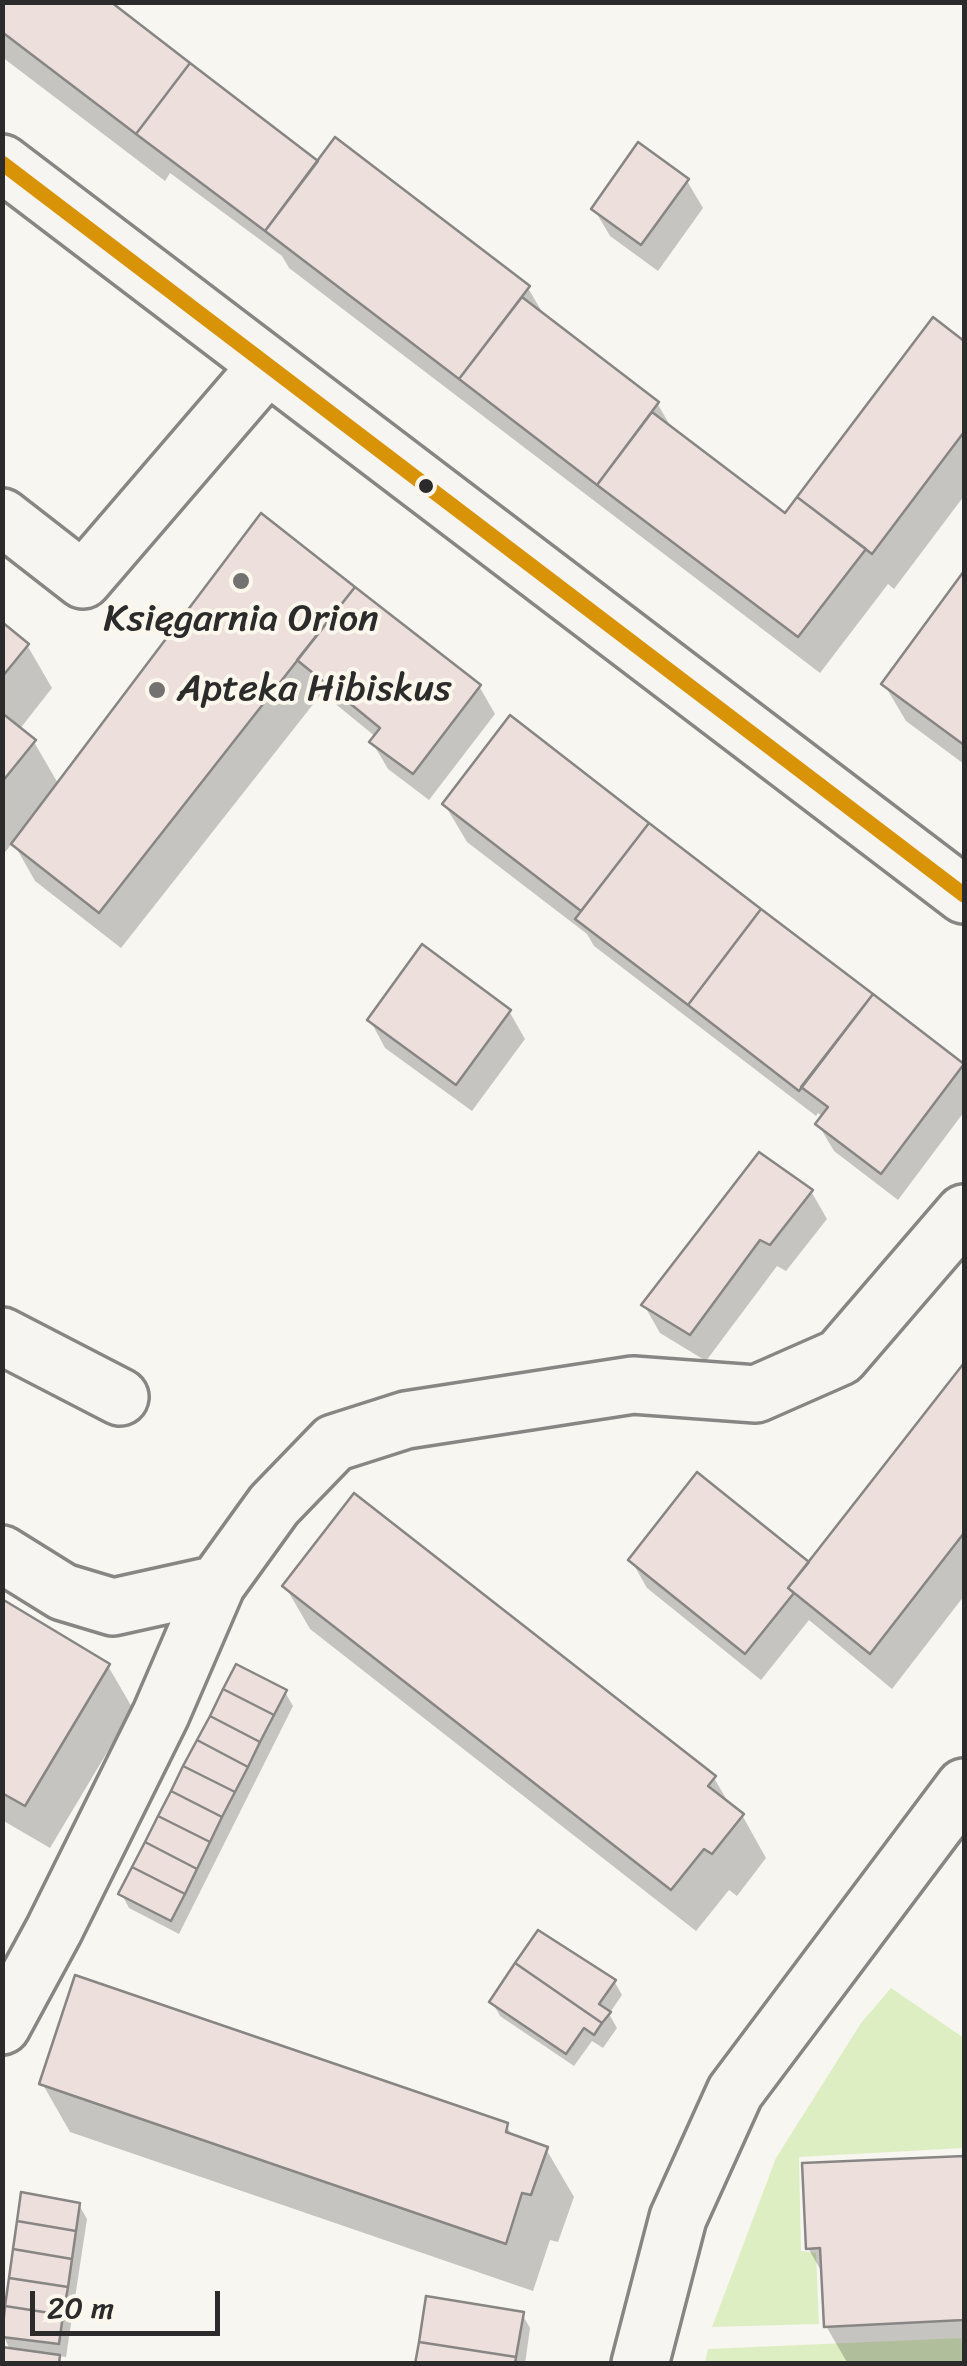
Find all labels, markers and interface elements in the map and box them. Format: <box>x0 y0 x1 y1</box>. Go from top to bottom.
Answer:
unlabelled marker <box>416 476 436 496</box>
marker: Księgarnia Orion <box>230 570 252 592</box>
place label: Księgarnia Orion <box>104 597 378 643</box>
place label: Apteka Hibiskus <box>177 667 452 713</box>
marker: Apteka Hibiskus <box>146 679 168 701</box>
scale bar <box>35 2271 225 2333</box>
text: 20 m <box>47 2281 114 2335</box>

